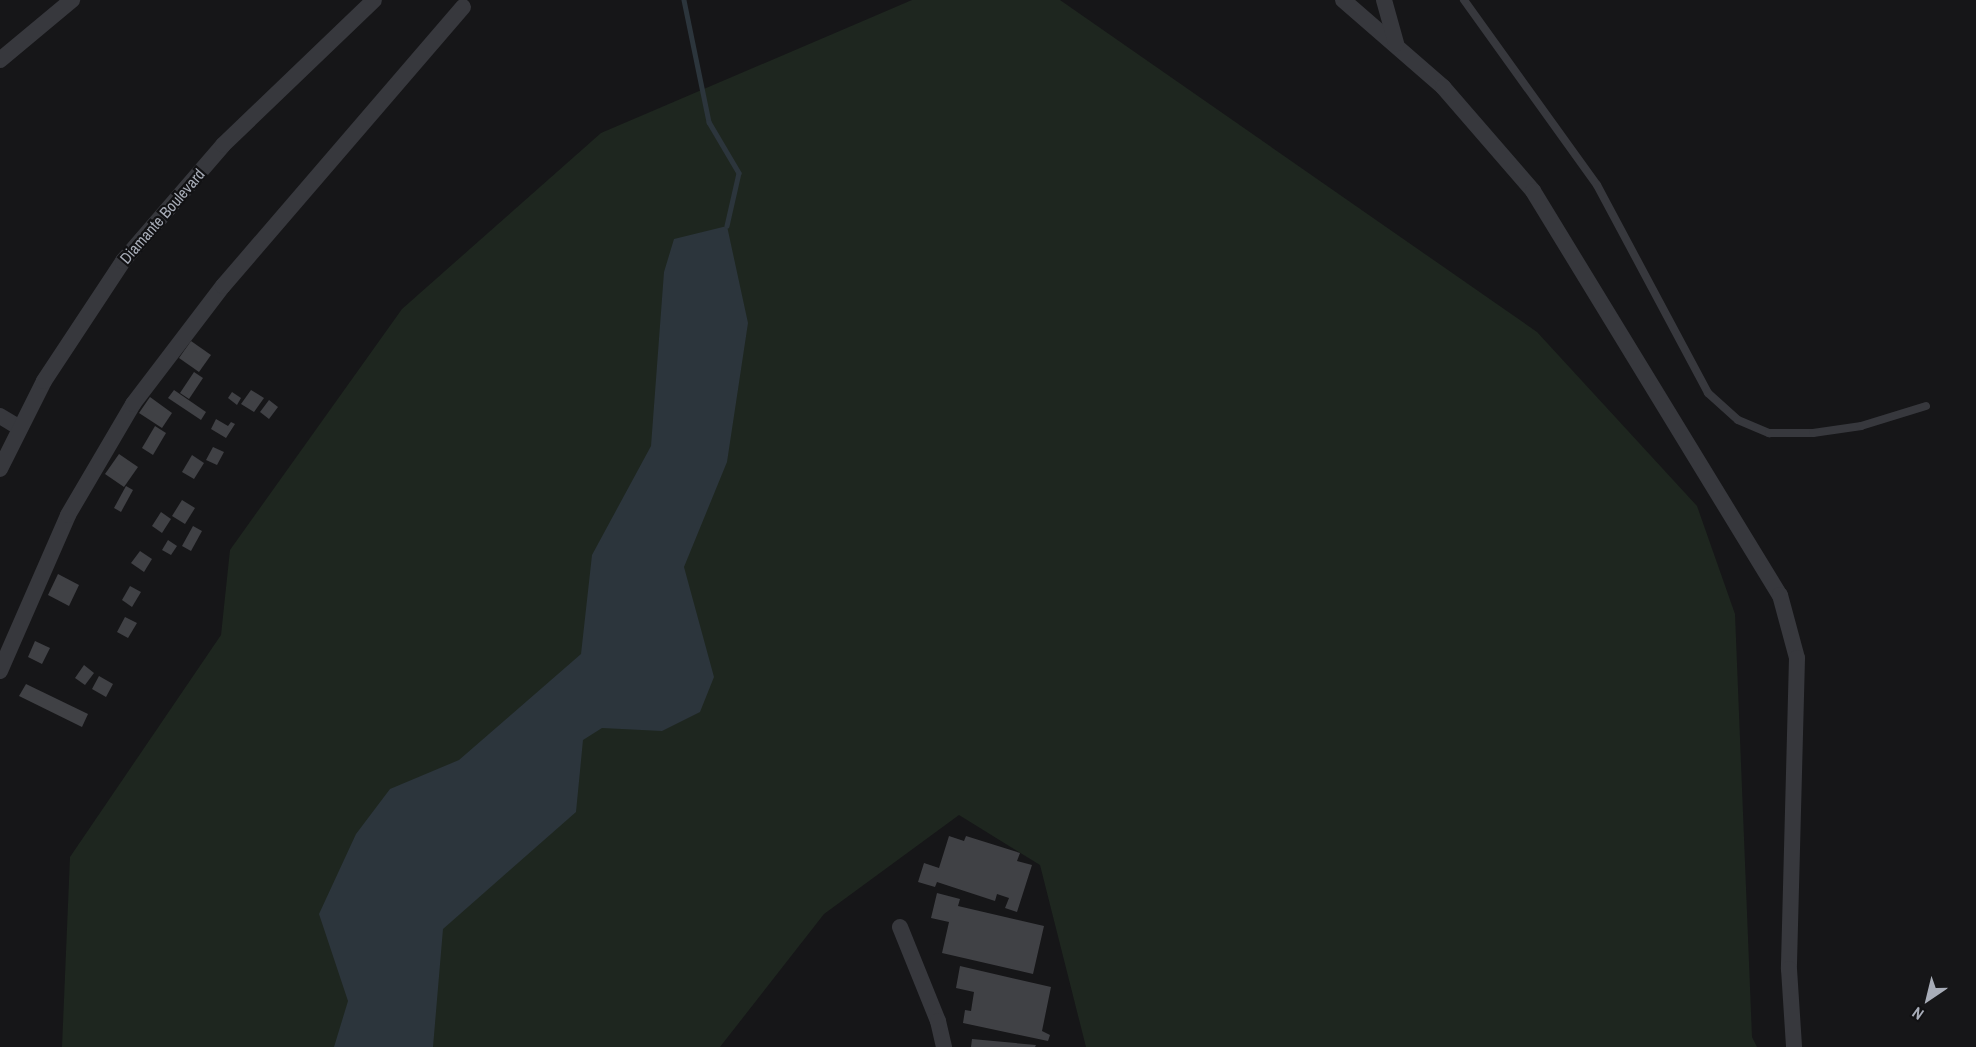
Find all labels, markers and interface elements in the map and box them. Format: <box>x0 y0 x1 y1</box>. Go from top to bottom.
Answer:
street label: Diamante Boulevard <box>116 165 208 267</box>
north arrow <box>1898 969 1958 1029</box>
text: N <box>1907 1002 1928 1025</box>

